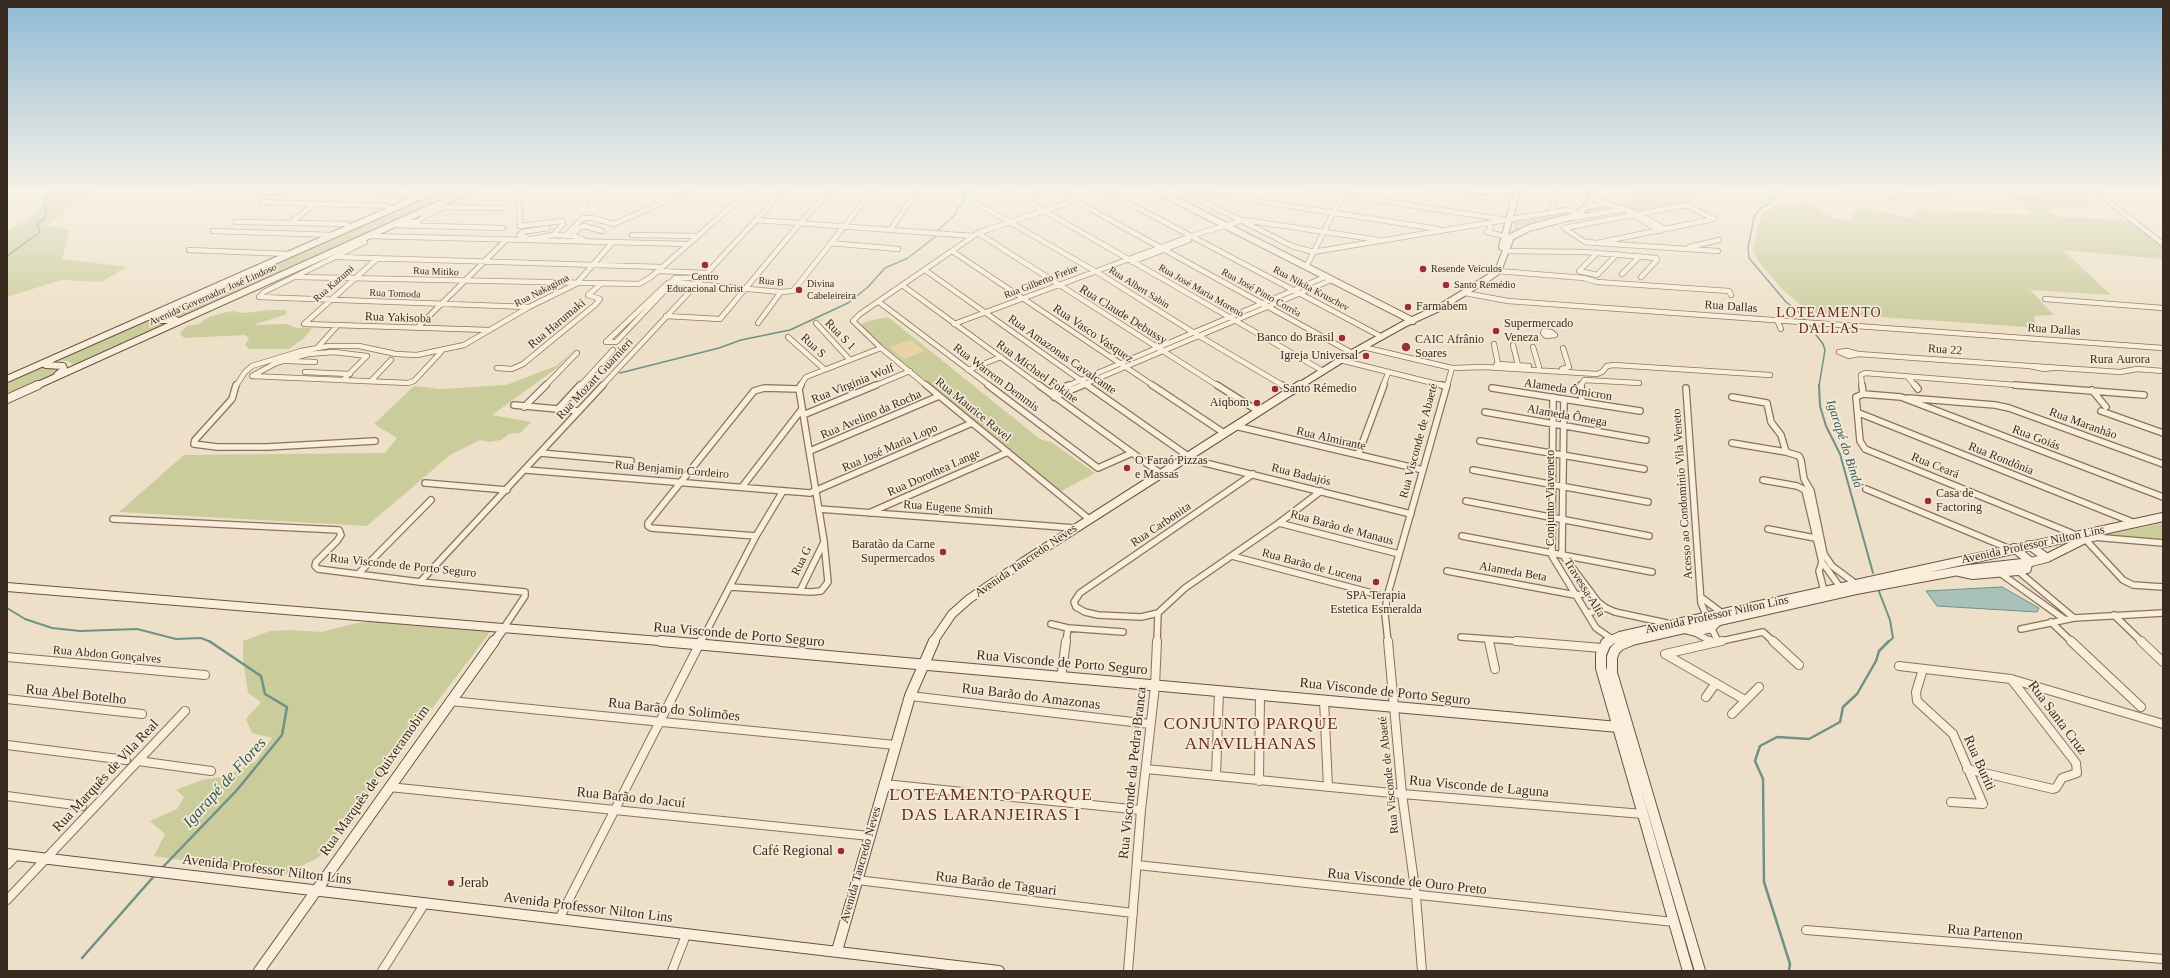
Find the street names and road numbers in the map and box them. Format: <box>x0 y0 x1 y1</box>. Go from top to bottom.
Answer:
street label: Avenida Governador José Lindoso <box>147 261 279 329</box>
street label: Rua Gilberto Freire <box>1002 262 1080 302</box>
street label: Rua José Maria Moreno <box>1156 262 1246 320</box>
street label: Rua Kazumi <box>311 263 357 305</box>
street label: Rua Nikita Kruschev <box>1271 264 1351 314</box>
street label: Rua Mitiko <box>413 265 459 279</box>
street label: Rua Albert Sabin <box>1106 265 1172 311</box>
street label: Rua José Pinto Corrêa <box>1219 266 1303 320</box>
street label: Rua Nakagima <box>513 272 571 310</box>
street label: Rua B <box>758 275 784 289</box>
street label: Rua Claude Debussy <box>1077 282 1169 348</box>
street label: Rua Tomoda <box>369 287 421 301</box>
street label: Rua Harumaki <box>525 296 589 352</box>
street label: Rua Dallas <box>1704 298 1758 316</box>
street label: Rua Vasco Vasquez <box>1050 302 1136 366</box>
street label: Rua Yakisoba <box>365 310 431 326</box>
street label: Rua Amazonas Cavalcante <box>1005 312 1119 398</box>
street label: Rua S 1 <box>822 316 858 354</box>
street label: Rua Dallas <box>2027 321 2081 339</box>
street label: Rua S <box>797 331 829 361</box>
street label: Rua Mozart Guarnieri <box>554 335 636 423</box>
street label: Rua Michael Fokine <box>993 337 1081 407</box>
street label: Rua Warrem Demmis <box>950 341 1042 415</box>
street label: Rua 22 <box>1927 342 1963 358</box>
street label: Rura Aurora <box>2090 353 2150 367</box>
street label: Rua Virginia Wolf <box>809 361 897 407</box>
street label: Rua Maurice Ravel <box>932 375 1014 445</box>
street label: Alameda Ômicron <box>1523 376 1613 404</box>
street label: Rua Visconde de Abaeté <box>1397 382 1441 500</box>
street label: Rua Avelino da Rocha <box>818 387 924 443</box>
street label: Alameda Ômega <box>1526 402 1608 430</box>
street label: Rua Maranhão <box>2047 405 2119 443</box>
street label: Acesso ao Condomínio Vila Veneto <box>1670 408 1696 580</box>
street label: Rua José Maria Lopo <box>840 420 940 476</box>
street label: Rua Goiás <box>2010 422 2062 454</box>
street label: Rua Almirante <box>1295 424 1367 454</box>
street label: Rua Rondônia <box>1966 439 2036 479</box>
street label: Rua Dorothea Lange <box>885 446 983 500</box>
street label: Conjunto Viaveneto <box>1544 450 1558 546</box>
street label: Rua Ceará <box>1909 450 1961 482</box>
street label: Rua Benjamin Cordeiro <box>614 458 730 482</box>
street label: Rua Badajós <box>1270 461 1332 489</box>
street label: Rua Eugene Smith <box>903 498 993 518</box>
street label: Rua Carbonita <box>1128 500 1194 550</box>
street label: Rua Barão de Manaus <box>1289 507 1395 549</box>
street label: Avenida Tancredo Neves <box>972 521 1080 601</box>
street label: Avenida Professor Nilton Lins <box>1960 523 2106 567</box>
street label: Rua G <box>789 544 815 578</box>
street label: Rua Barão de Lucena <box>1260 546 1364 586</box>
street label: Rua Visconde de Porto Seguro <box>329 551 477 581</box>
street label: Travessa Alfa <box>1560 556 1608 620</box>
street label: Alameda Beta <box>1478 559 1548 585</box>
street label: Avenida Professor Nilton Lins <box>1644 593 1790 637</box>
street label: Rua Visconde de Porto Seguro <box>653 619 825 651</box>
street label: Rua Abdon Gonçalves <box>52 643 162 667</box>
street label: Rua Visconde de Porto Seguro <box>976 647 1148 679</box>
street label: Rua Visconde de Porto Seguro <box>1299 675 1471 709</box>
street label: Rua Santa Cruz <box>2024 678 2090 758</box>
street label: Rua Barão do Amazonas <box>961 680 1101 714</box>
street label: Rua Abel Botelho <box>25 681 127 709</box>
street label: Rua Visconde da Pedra Branca <box>1116 686 1150 860</box>
street label: Rua Barão do Solimões <box>607 695 741 725</box>
street label: Rua Marquês de Quixeramobim <box>316 702 434 860</box>
street label: Rua Visconde de Abaeté <box>1376 715 1402 835</box>
street label: Rua Marquês de Vila Real <box>50 716 162 836</box>
street label: Rua Buriti <box>1959 733 1999 793</box>
street label: Rua Visconde de Laguna <box>1408 773 1550 801</box>
street label: Rua Barão do Jacuí <box>576 784 686 812</box>
street label: Avenida Tancredo Neves <box>838 805 884 925</box>
street label: Avenida Professor Nilton Lins <box>181 851 353 889</box>
street label: Rua Visconde de Ouro Preto <box>1326 865 1488 899</box>
street label: Rua Barão de Taguari <box>934 868 1058 900</box>
street label: Avenida Professor Nilton Lins <box>502 889 674 927</box>
street label: Rua Partenon <box>1947 921 2023 945</box>

